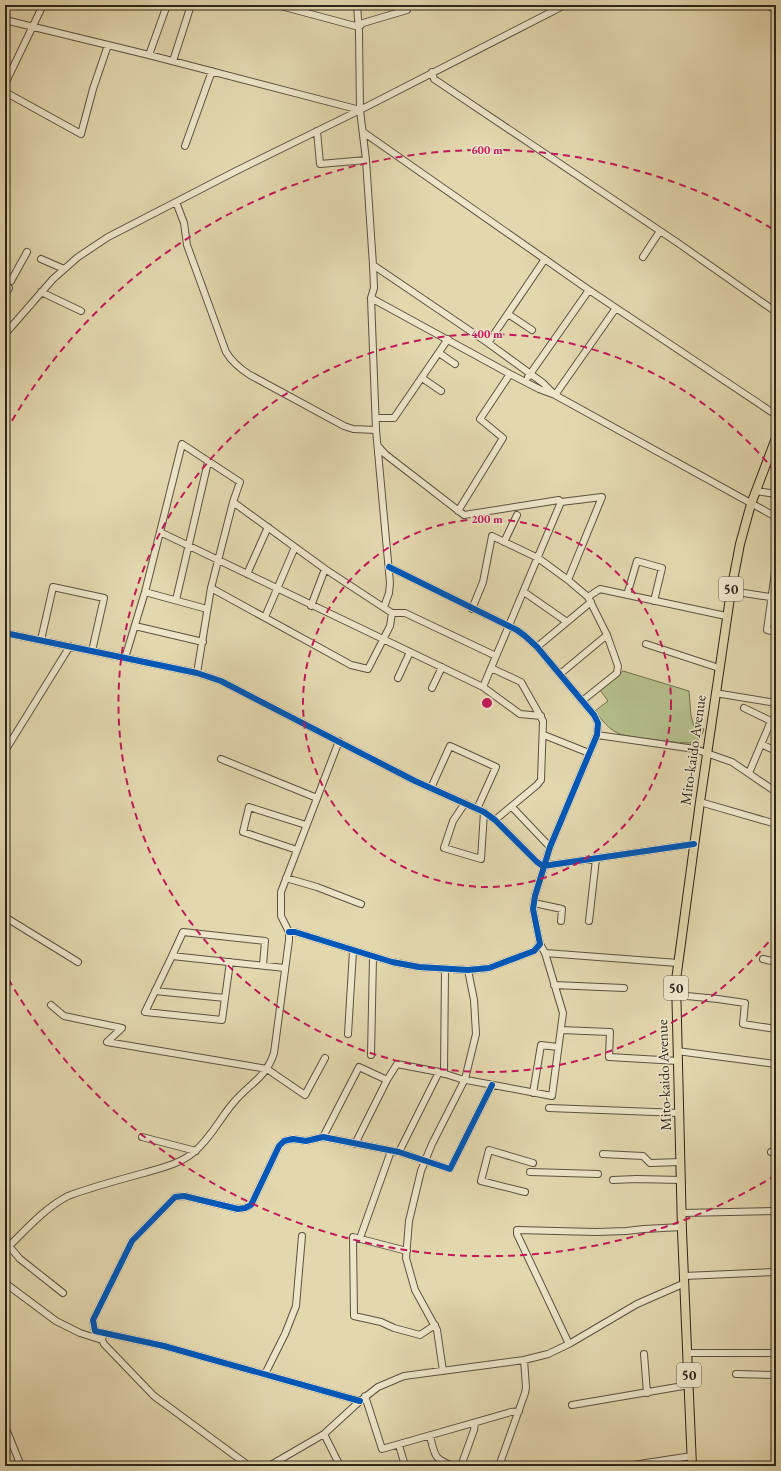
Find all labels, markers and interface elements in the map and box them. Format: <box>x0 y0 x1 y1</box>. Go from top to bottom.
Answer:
text: 600 m <box>471 142 503 158</box>
text: 400 m <box>471 326 503 342</box>
text: 200 m <box>471 511 503 527</box>
road number: 50 <box>719 577 743 601</box>
street label: Mito-kaido Avenue <box>675 693 710 806</box>
centre of rings <box>480 696 494 710</box>
road number: 50 <box>664 976 688 1000</box>
street label: Mito-kaido Avenue <box>652 1019 675 1131</box>
road number: 50 <box>677 1363 701 1387</box>

